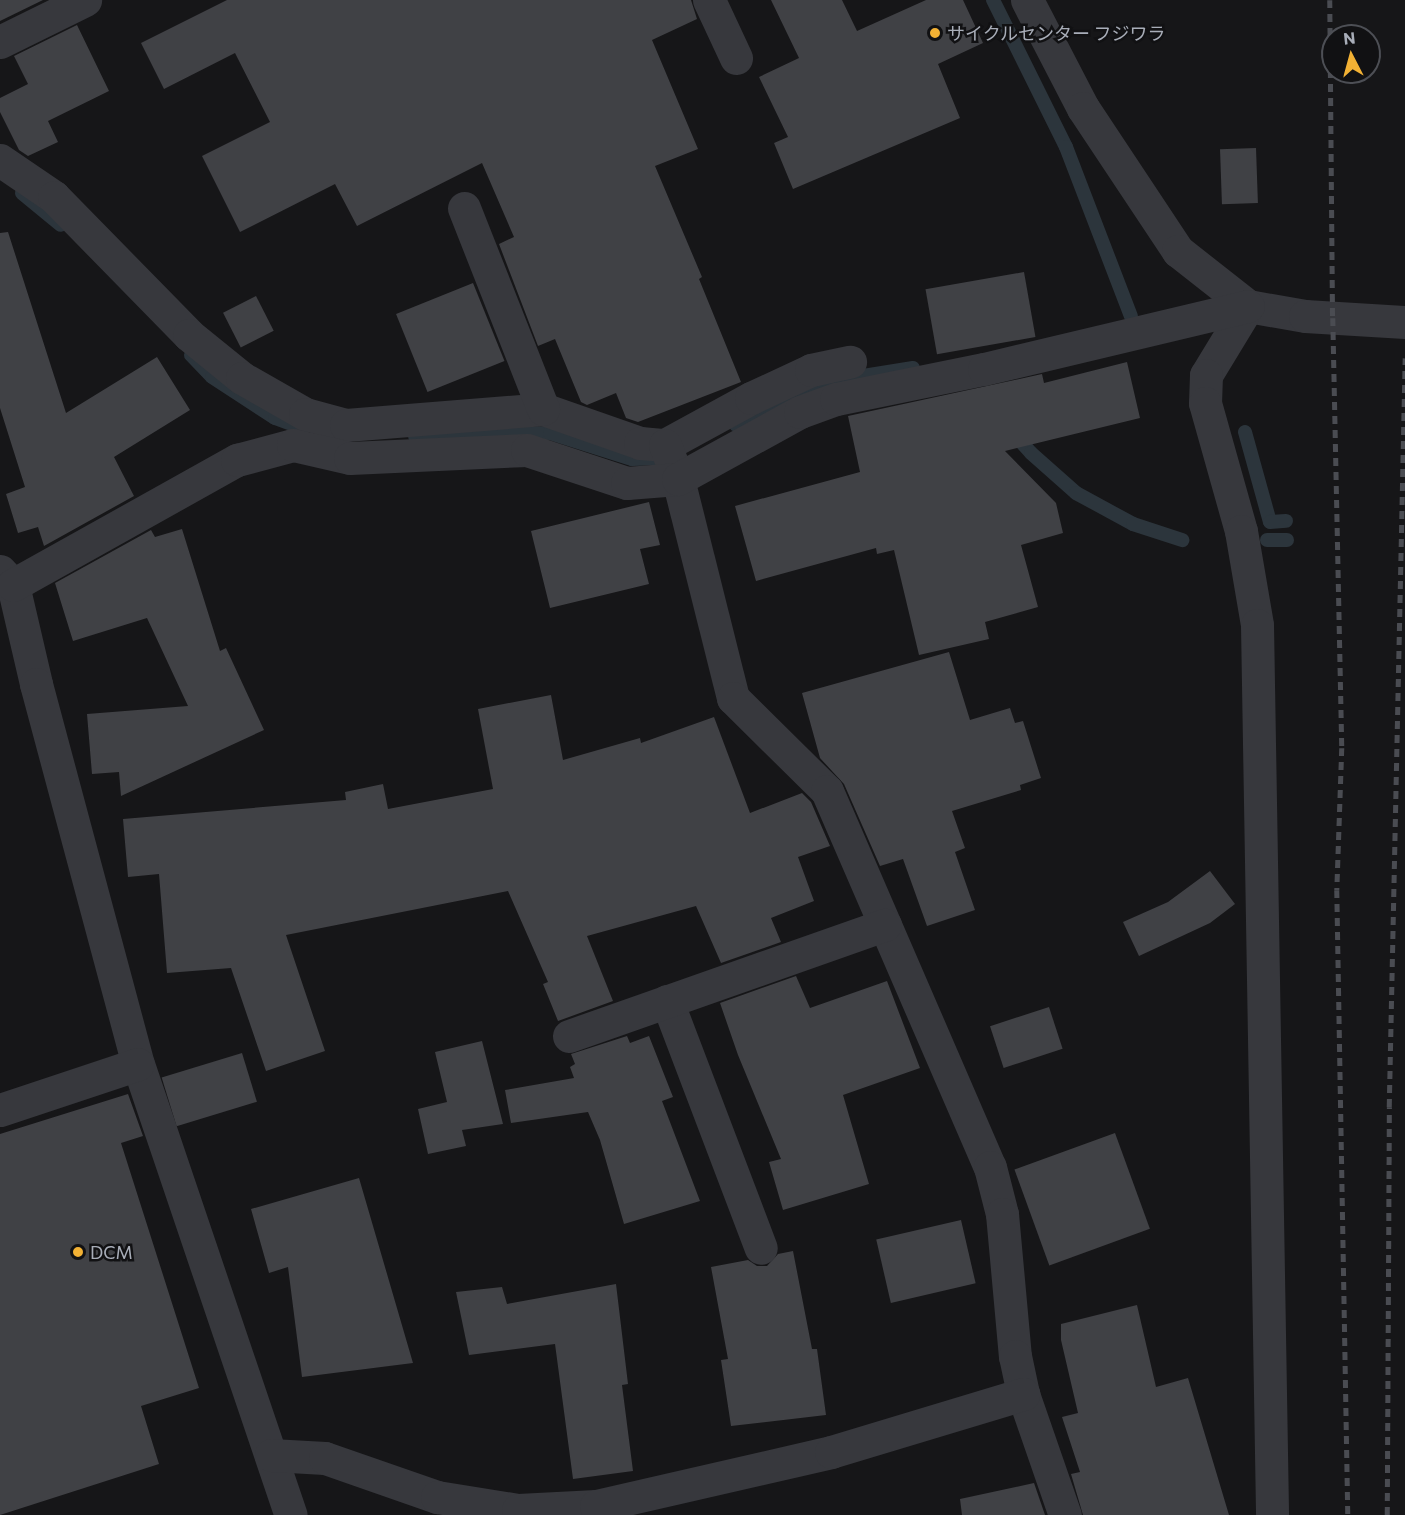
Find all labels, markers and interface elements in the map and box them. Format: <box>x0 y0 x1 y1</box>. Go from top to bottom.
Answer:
place label: サイクルセンター フジワラ <box>947 22 1166 44</box>
north arrow <box>1321 24 1381 84</box>
marker: サイクルセンター フジワラ <box>928 26 942 40</box>
text: N <box>1342 28 1356 48</box>
place label: DCM <box>90 1241 133 1263</box>
marker: DCM <box>71 1245 85 1259</box>

